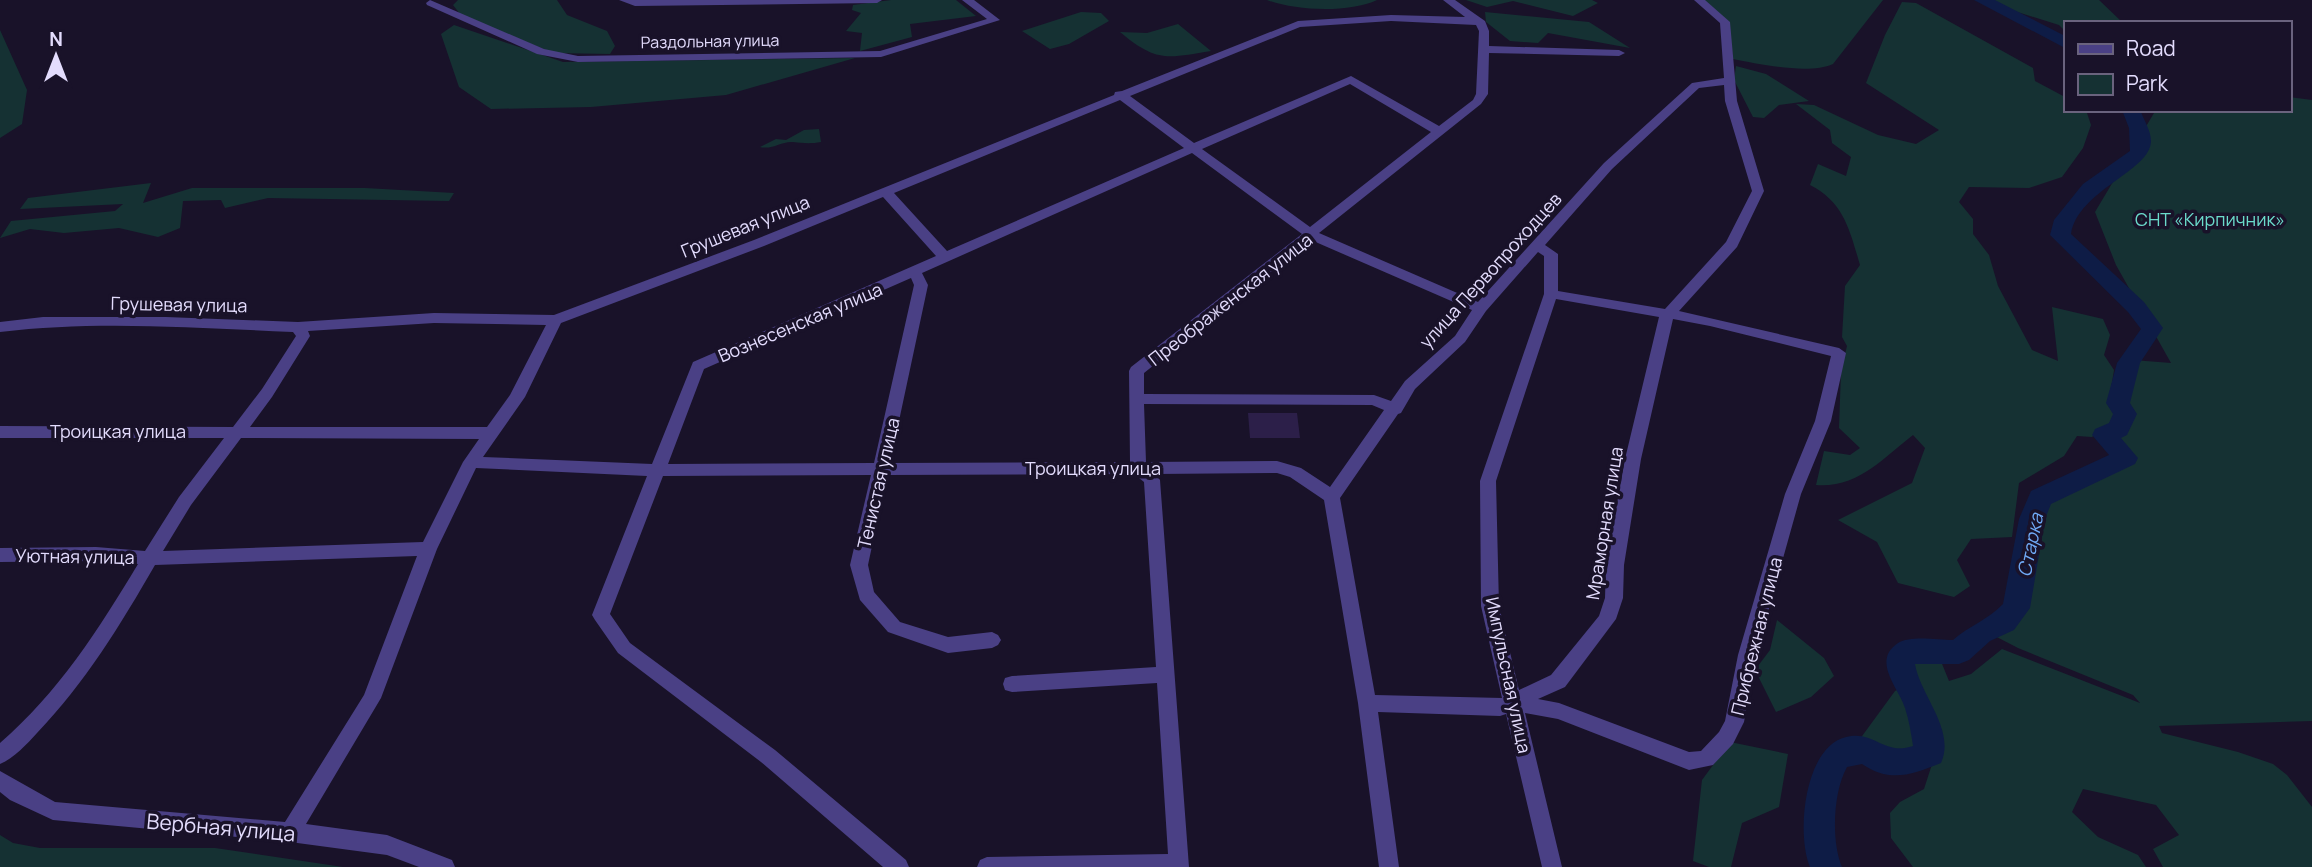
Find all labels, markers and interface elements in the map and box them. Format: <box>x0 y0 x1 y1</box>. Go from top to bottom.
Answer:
north arrow <box>21 21 91 91</box>
legend <box>2064 21 2291 112</box>
text: N <box>49 26 63 52</box>
street label: Раздольная улица <box>640 29 780 53</box>
text: Road <box>2126 34 2176 62</box>
text: Park <box>2126 69 2168 97</box>
street label: улица Первопроходцев <box>1414 187 1567 353</box>
street label: Грушевая улица <box>677 189 813 263</box>
park label: СНТ «Кирпичник» <box>2135 207 2285 231</box>
street label: Преображенская улица <box>1143 227 1317 371</box>
street label: Вознесенская улица <box>714 277 886 367</box>
street label: Грушевая улица <box>110 291 248 317</box>
street label: Тенистая улица <box>851 415 905 551</box>
street label: Троицкая улица <box>50 419 186 443</box>
street label: Мраморная улица <box>1580 445 1628 601</box>
street label: Троицкая улица <box>1025 456 1161 480</box>
water label: Старка <box>2011 509 2050 579</box>
street label: Уютная улица <box>15 543 135 569</box>
street label: Прибрежная улица <box>1725 554 1787 718</box>
street label: Импульсная улица <box>1481 595 1537 755</box>
street label: Вербная улица <box>146 807 296 847</box>

